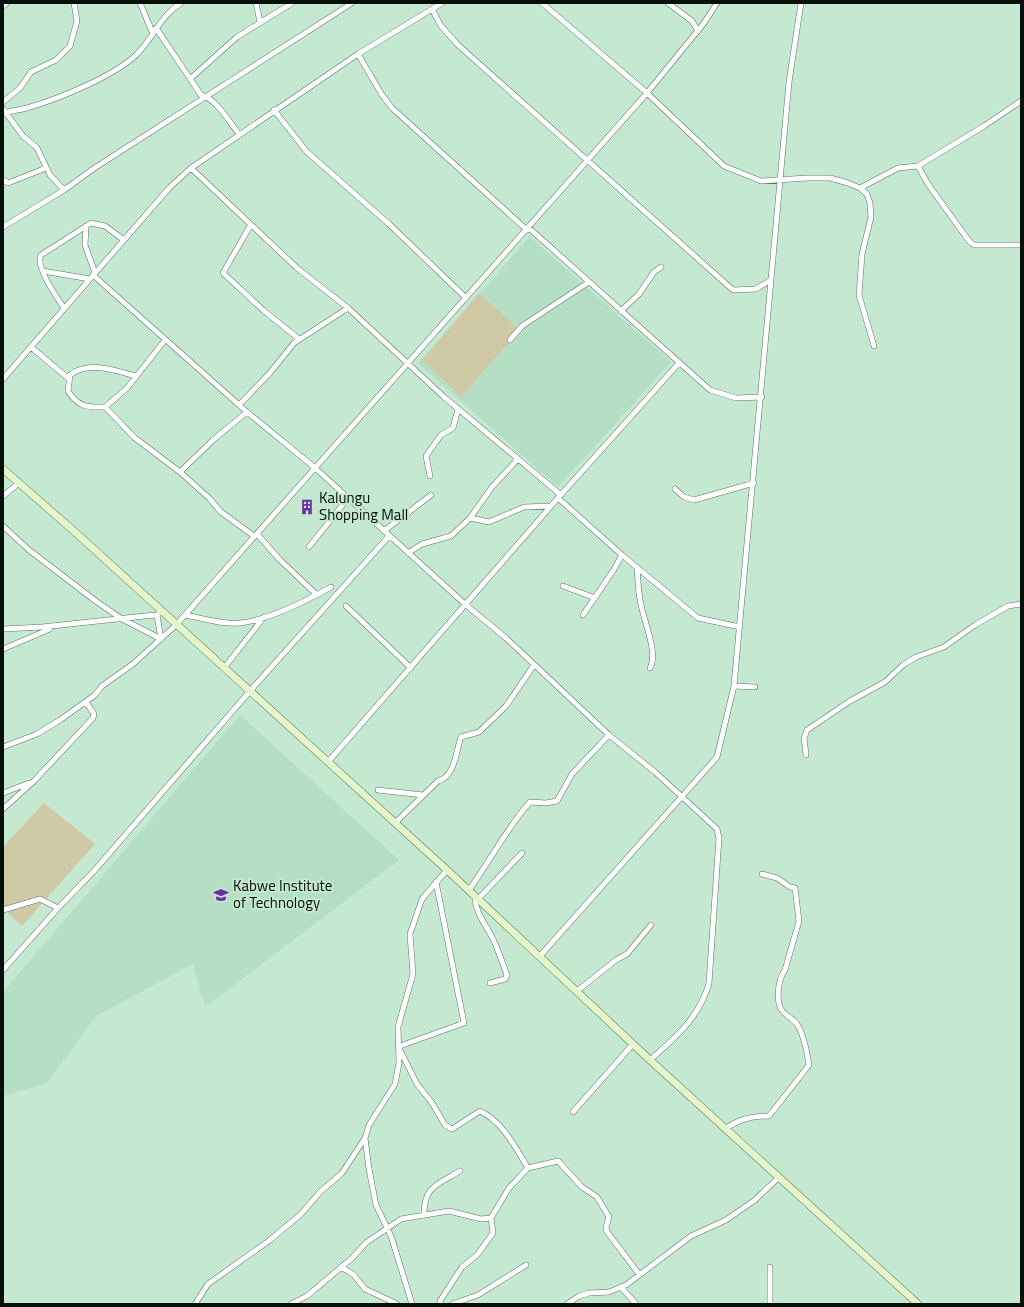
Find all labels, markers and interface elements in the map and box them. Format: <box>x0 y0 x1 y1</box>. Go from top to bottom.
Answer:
place label: Kalungu Shopping Mall <box>319 486 408 526</box>
building icon: Kalungu Shopping Mall <box>298 498 316 516</box>
place label: Kabwe Institute of Technology <box>233 874 332 914</box>
school or university icon: Kabwe Institute of Technology <box>212 886 230 904</box>

